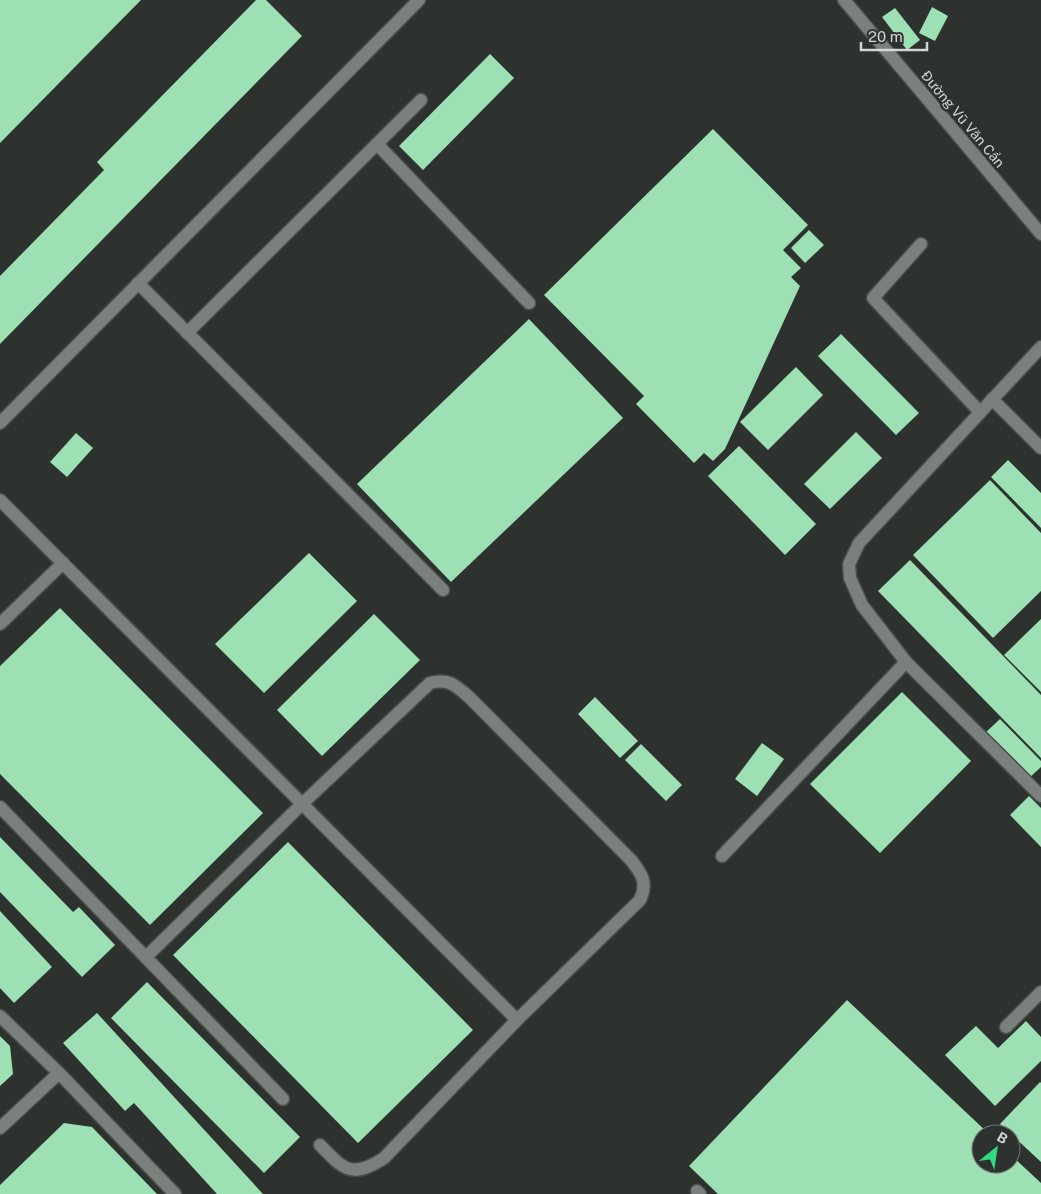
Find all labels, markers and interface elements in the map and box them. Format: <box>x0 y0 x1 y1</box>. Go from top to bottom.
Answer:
scale bar <box>861 20 927 52</box>
text: 20 m <box>868 28 903 45</box>
street label: Đường Vũ Văn Cẩn <box>918 68 1008 170</box>
north arrow <box>971 1124 1021 1174</box>
text: B <box>994 1128 1011 1147</box>

